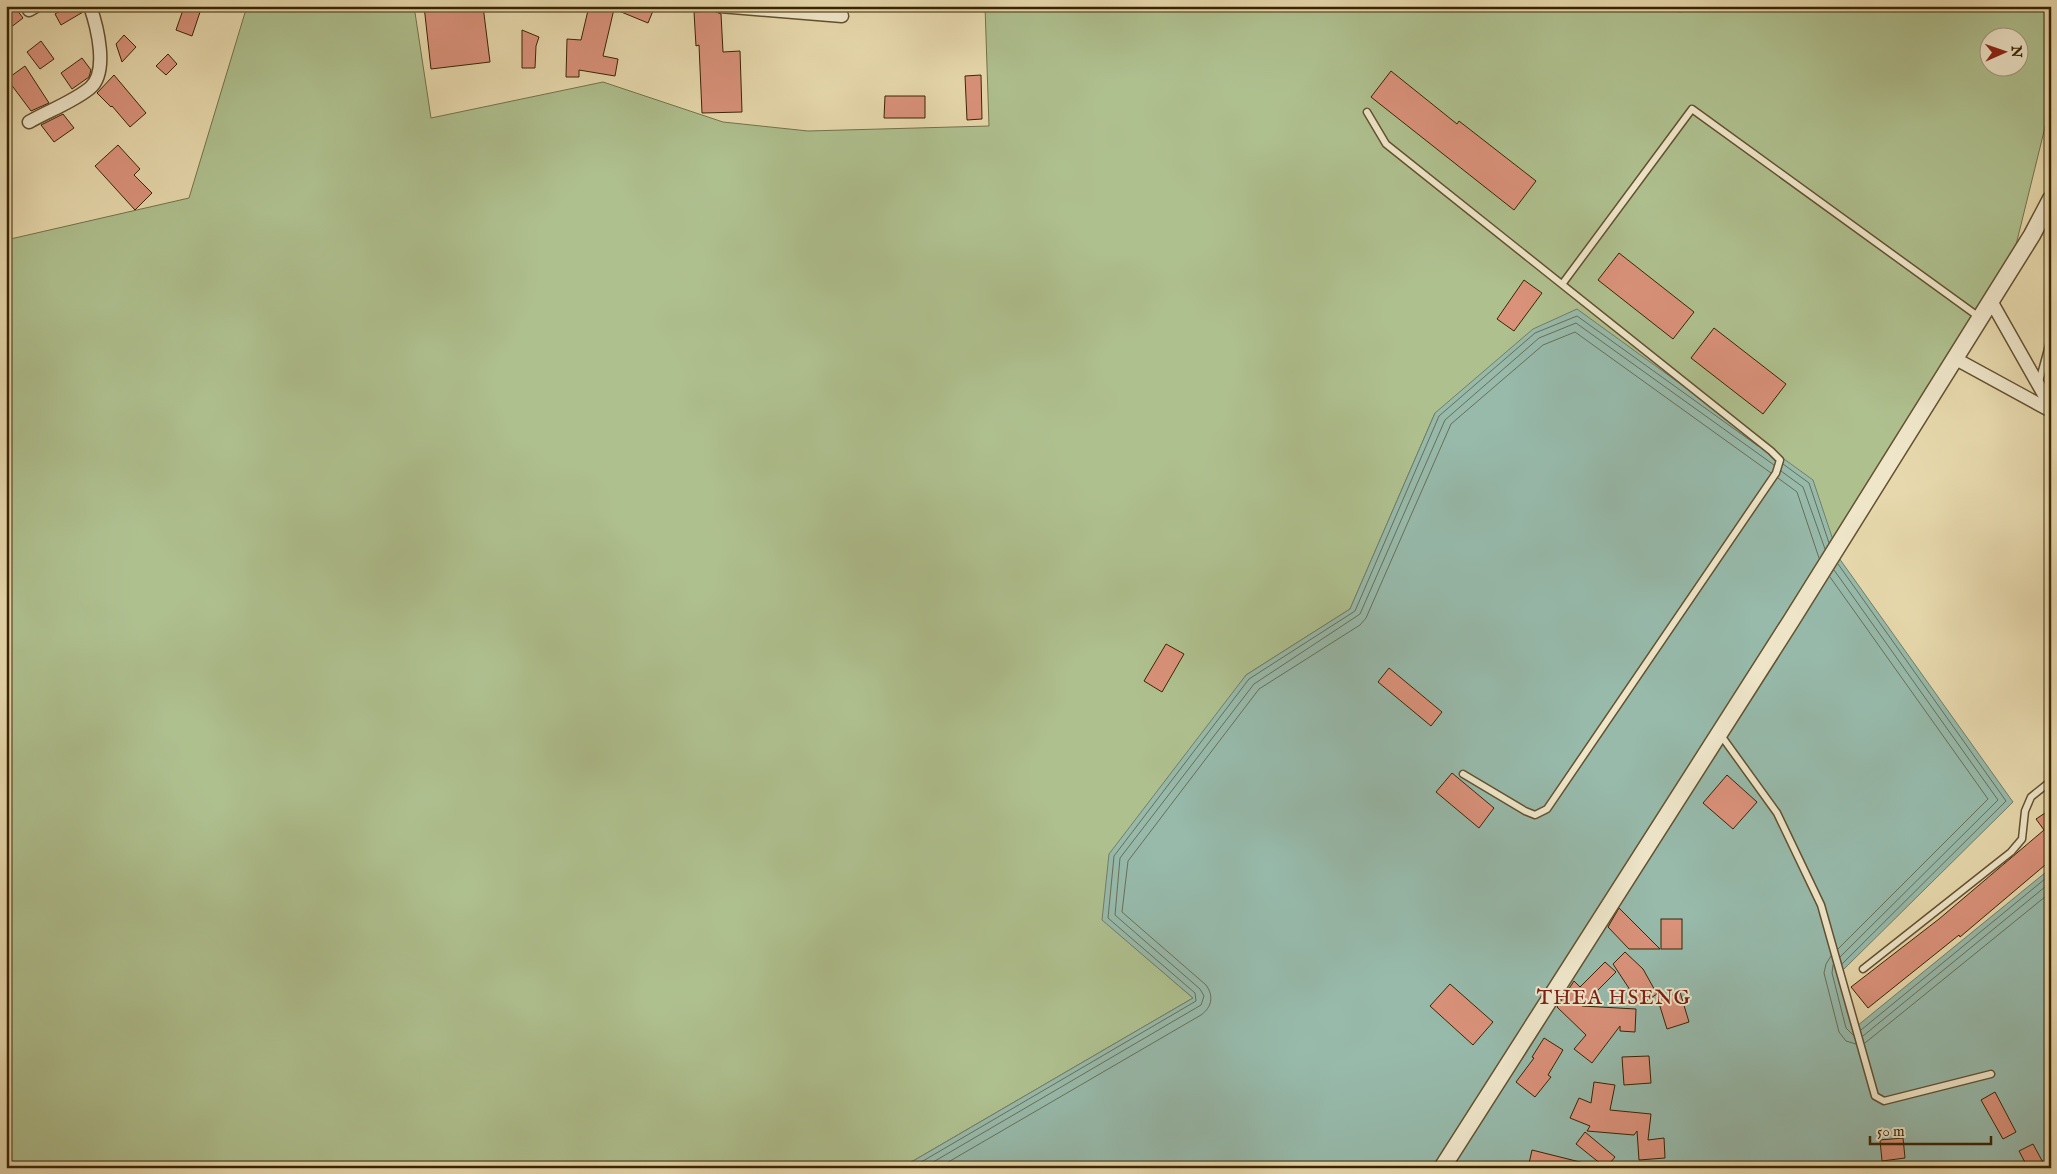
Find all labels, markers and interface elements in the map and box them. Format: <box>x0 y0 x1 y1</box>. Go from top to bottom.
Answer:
north arrow <box>1980 28 2030 78</box>
text: N <box>2007 44 2025 58</box>
district label: THEA HSENG <box>1537 985 1691 1012</box>
scale bar <box>1870 1114 1991 1146</box>
text: 50 m <box>1877 1122 1905 1141</box>

